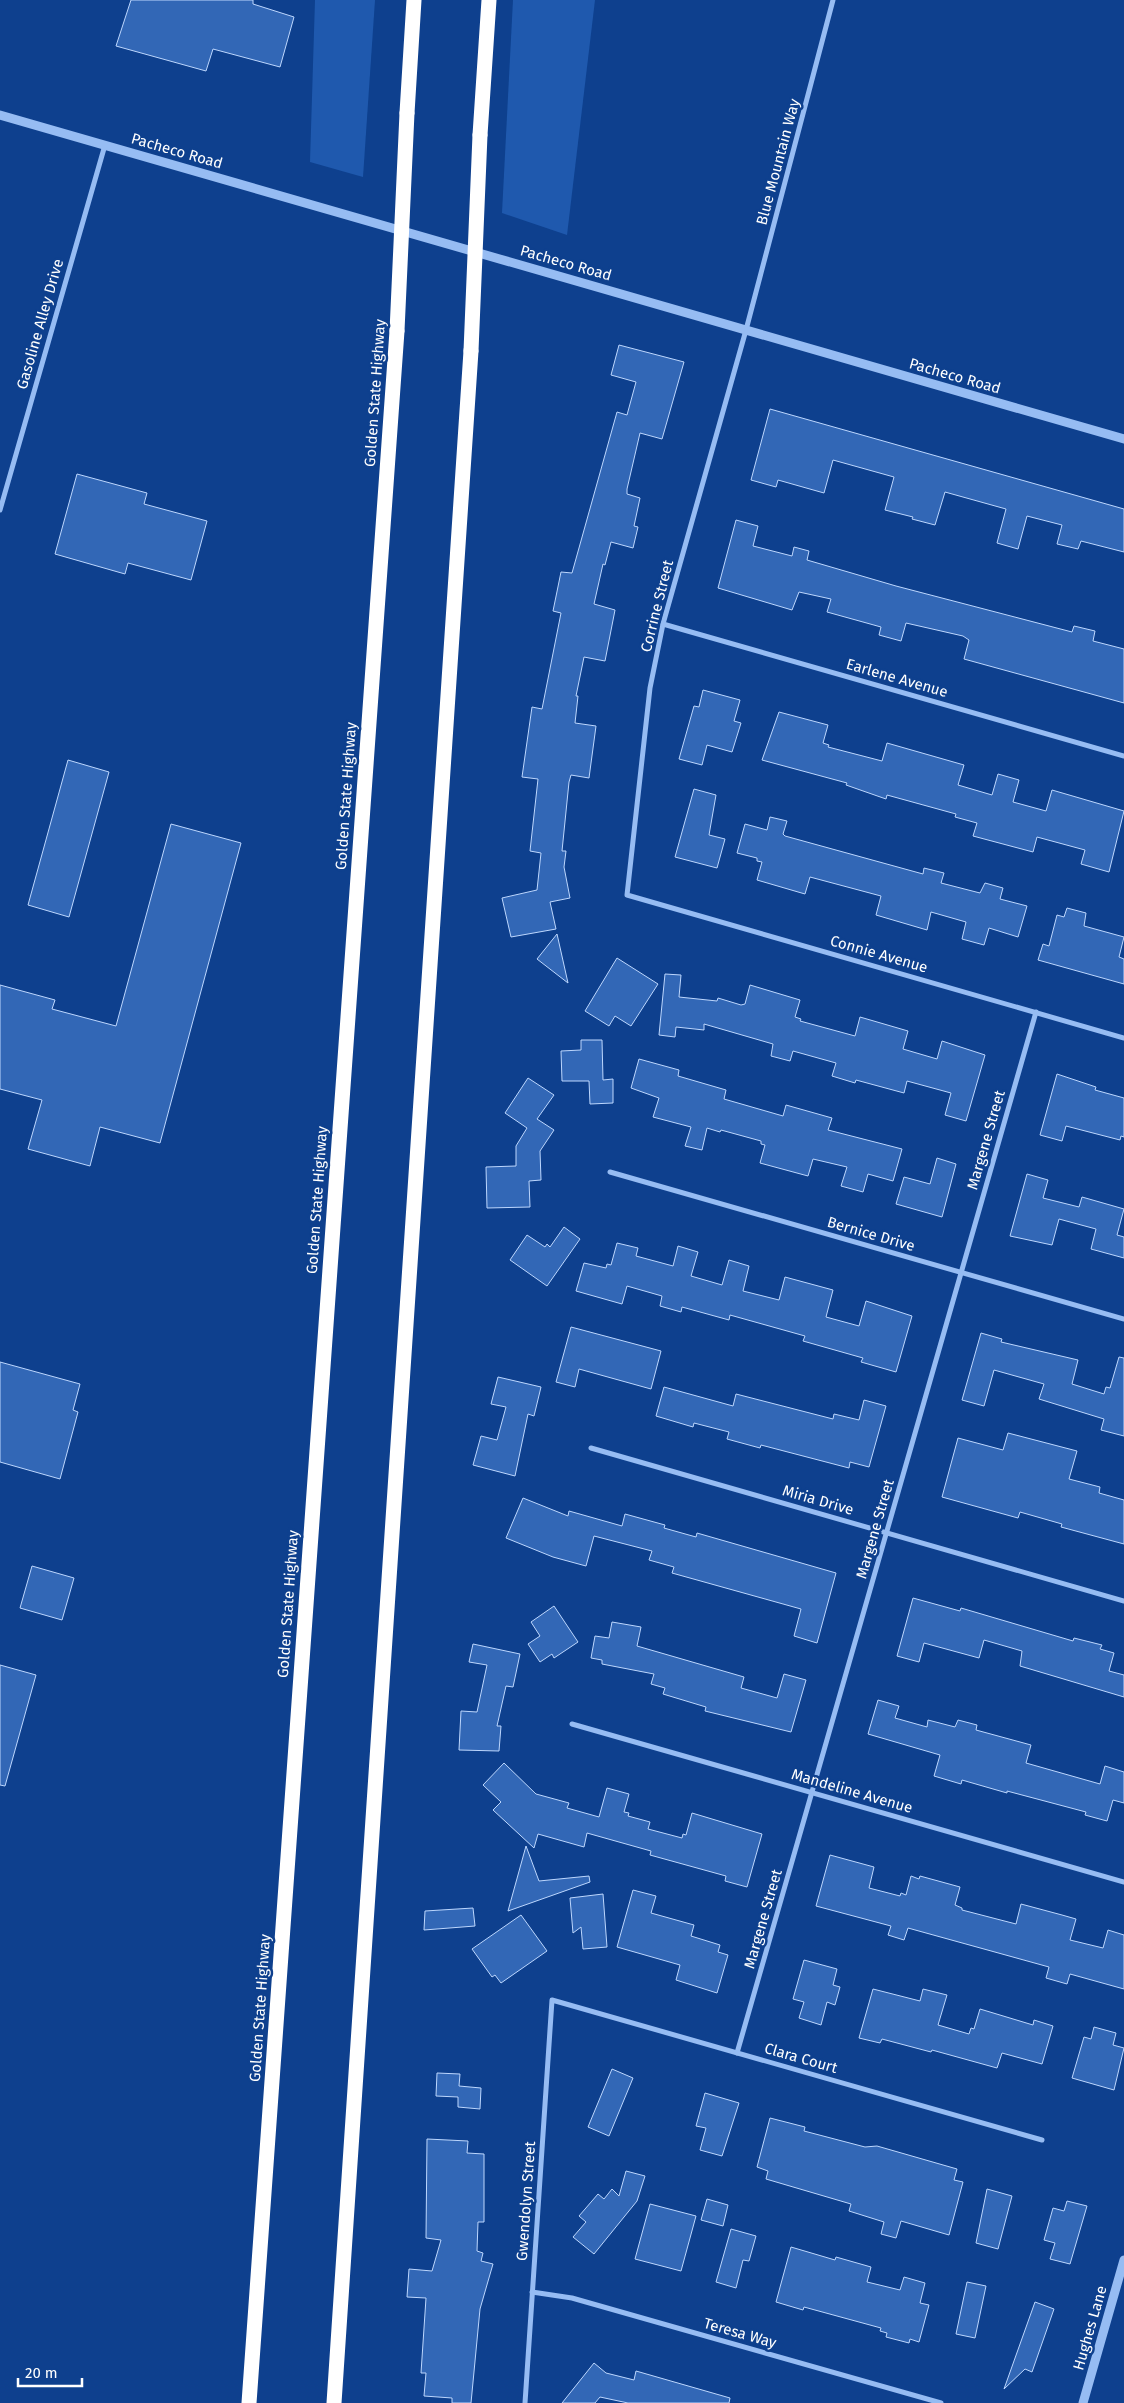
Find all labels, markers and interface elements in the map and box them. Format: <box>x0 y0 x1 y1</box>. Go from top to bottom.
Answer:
street label: Blue Mountain Way <box>752 96 804 227</box>
street label: Pacheco Road <box>129 129 225 173</box>
street label: Pacheco Road <box>518 241 614 285</box>
street label: Gasoline Alley Drive <box>13 257 67 391</box>
street label: Golden State Highway <box>361 318 389 468</box>
street label: Pacheco Road <box>907 354 1003 398</box>
street label: Corrine Street <box>637 558 677 654</box>
street label: Earlene Avenue <box>844 655 950 701</box>
street label: Golden State Highway <box>332 721 360 871</box>
street label: Connie Avenue <box>828 931 930 977</box>
street label: Margene Street <box>963 1088 1009 1192</box>
street label: Golden State Highway <box>303 1125 331 1275</box>
street label: Bernice Drive <box>825 1213 917 1255</box>
street label: Margene Street <box>852 1477 898 1581</box>
street label: Miria Drive <box>780 1481 856 1519</box>
street label: Golden State Highway <box>274 1529 302 1679</box>
street label: Mandeline Avenue <box>789 1765 915 1817</box>
street label: Margene Street <box>740 1867 786 1971</box>
street label: Golden State Highway <box>246 1933 274 2083</box>
street label: Clara Court <box>763 2039 840 2077</box>
street label: Gwendolyn Street <box>513 2140 539 2261</box>
street label: Hughes Lane <box>1069 2284 1111 2372</box>
street label: Teresa Way <box>702 2314 779 2352</box>
scale bar <box>18 2356 81 2388</box>
text: 20 m <box>25 2364 58 2382</box>

